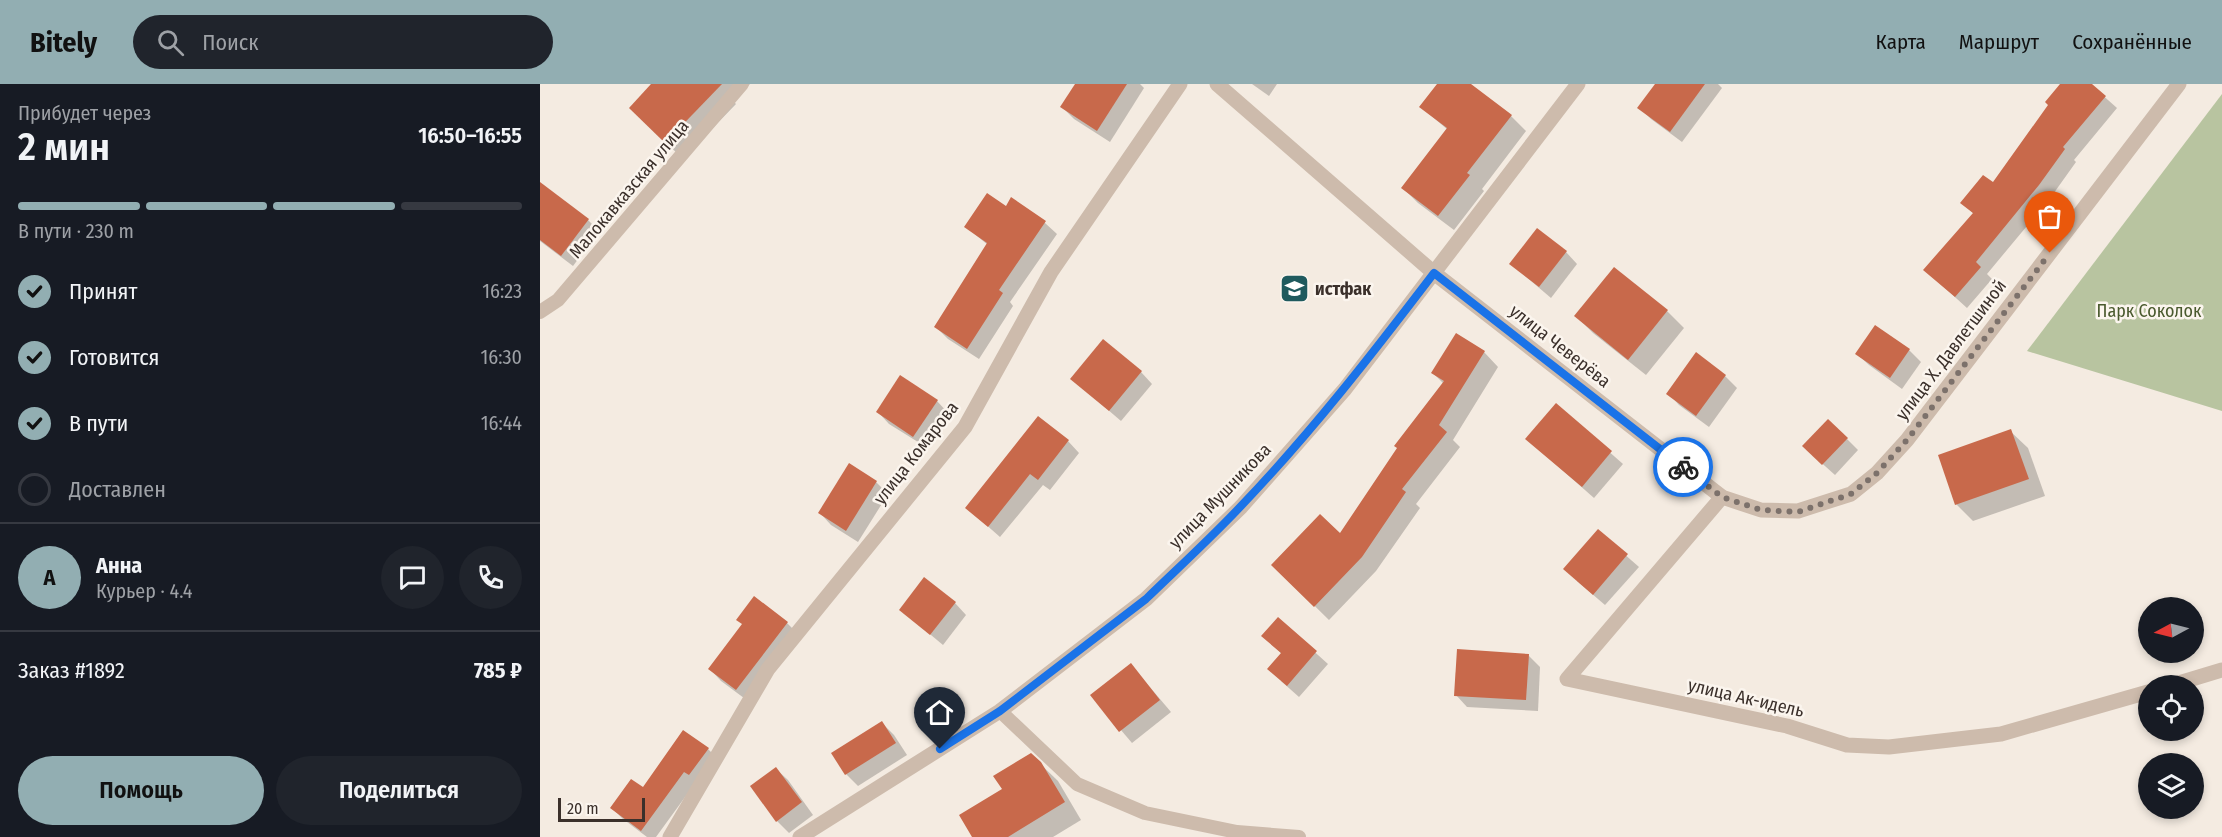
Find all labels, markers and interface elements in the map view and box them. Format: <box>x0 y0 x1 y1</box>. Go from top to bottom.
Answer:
search box <box>133 15 553 69</box>
text: Bitely <box>30 26 97 59</box>
icon: search <box>154 26 187 59</box>
text: Поиск <box>202 29 259 56</box>
text: Карта <box>1876 29 1926 55</box>
text: Маршрут <box>1959 29 2039 55</box>
text: Сохранённые <box>2072 29 2192 55</box>
text: Прибудет через <box>18 101 151 125</box>
street label: Малокавказская улица <box>565 115 694 263</box>
text: 16:50–16:55 <box>418 122 522 149</box>
text: 2 мин <box>18 124 110 170</box>
pin <box>2024 191 2075 253</box>
icon: bag <box>2033 200 2066 233</box>
text: В пути · 230 m <box>18 219 134 243</box>
school or university icon: истфак <box>1278 273 1310 305</box>
icon: check <box>18 275 51 308</box>
street label: улица Х. Давлетшиной <box>1891 275 2011 425</box>
text: Принят <box>69 278 137 305</box>
place label: истфак <box>1315 278 1372 300</box>
text: 16:23 <box>482 279 522 303</box>
street label: улица Чеверёва <box>1505 300 1615 392</box>
park label: Парк Соколок <box>2097 300 2202 322</box>
icon: check <box>18 341 51 374</box>
text: Готовится <box>69 344 160 371</box>
text: 16:30 <box>480 345 522 369</box>
street label: улица Комарова <box>869 397 963 509</box>
icon: check <box>18 407 51 440</box>
text: В пути <box>69 410 128 437</box>
text: 16:44 <box>481 411 522 435</box>
courier <box>1653 437 1713 497</box>
street label: улица Мушникова <box>1164 439 1276 553</box>
icon: bike <box>1667 451 1700 484</box>
text: Доставлен <box>69 476 166 503</box>
button: chat <box>381 546 444 609</box>
button: phone <box>459 546 522 609</box>
text: Анна <box>96 552 142 579</box>
text: А <box>44 564 55 591</box>
text: Курьер · 4.4 <box>96 579 192 603</box>
north arrow <box>2138 597 2204 663</box>
map controls <box>2138 597 2204 819</box>
text: Заказ #1892 <box>18 657 125 684</box>
text: 785 ₽ <box>474 657 522 684</box>
street label: улица Ак-идель <box>1686 674 1806 722</box>
button: locate <box>2138 675 2204 741</box>
pin <box>914 687 965 749</box>
icon: home <box>923 696 956 729</box>
button: layers <box>2138 753 2204 819</box>
button: Помощь <box>18 756 264 825</box>
button: Поделиться <box>276 756 522 825</box>
scale bar <box>558 795 645 822</box>
text: 20 m <box>567 799 598 818</box>

